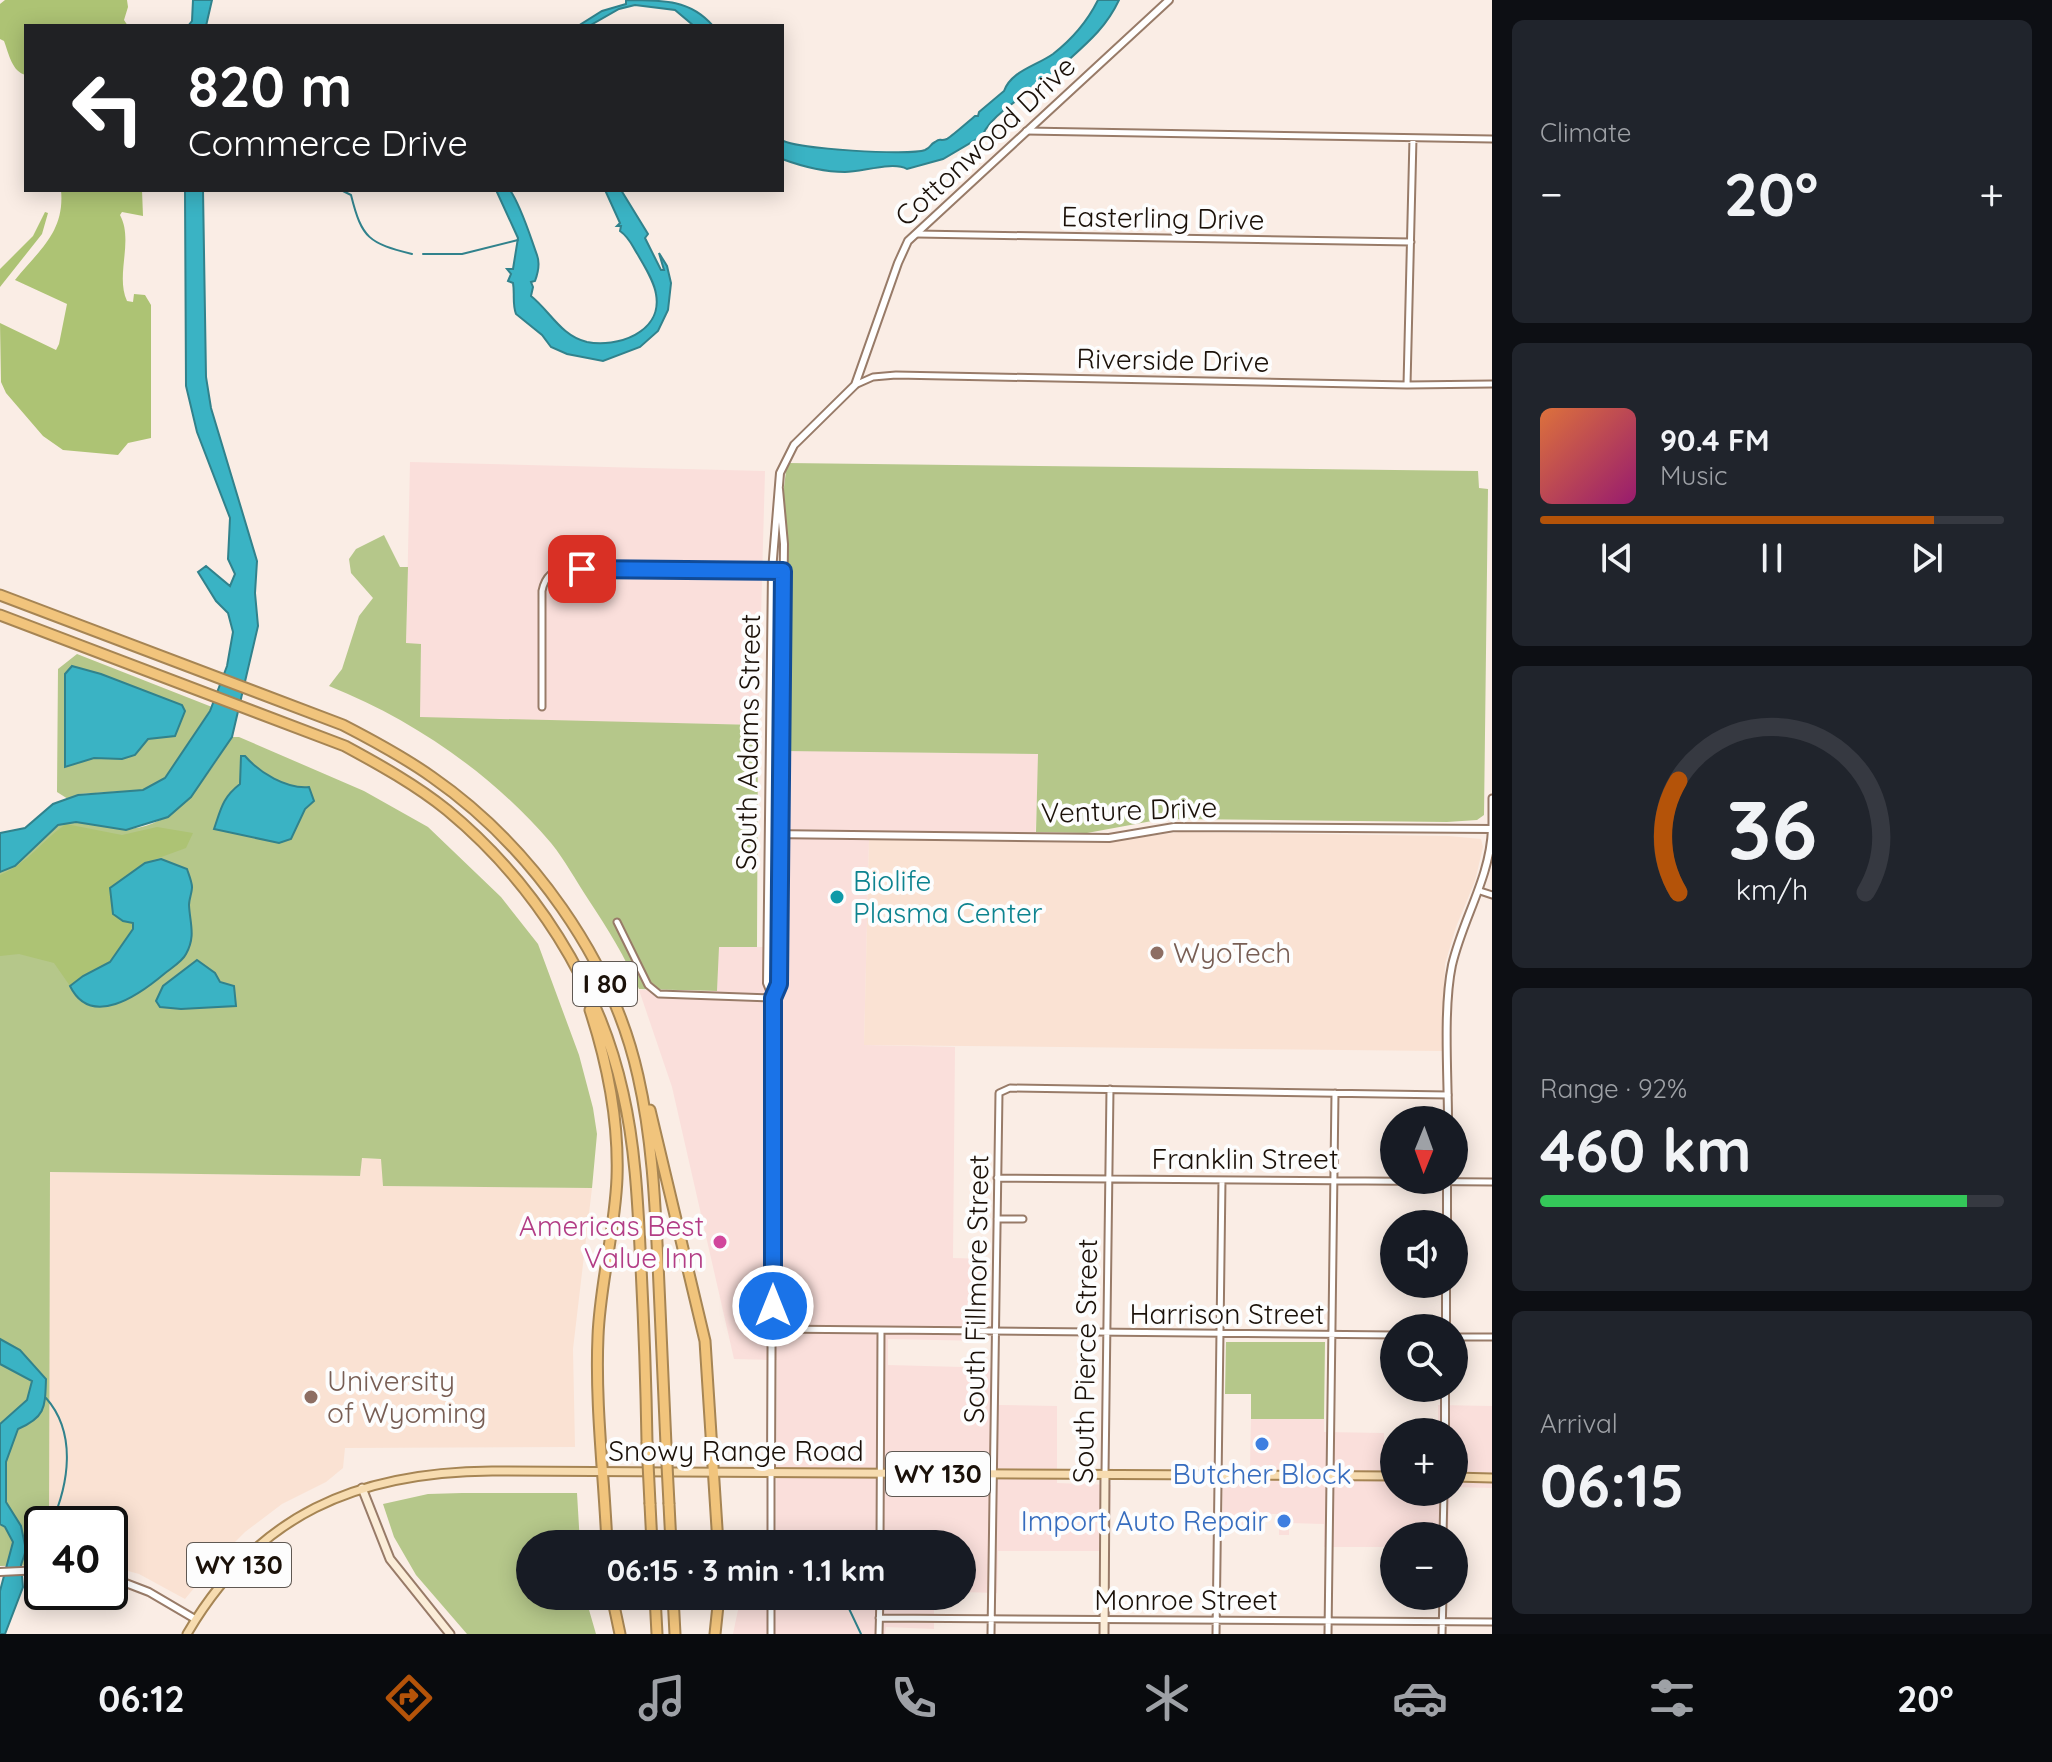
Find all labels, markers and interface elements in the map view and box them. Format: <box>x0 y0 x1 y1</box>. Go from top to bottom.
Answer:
street label: Cottonwood Drive <box>887 48 1082 233</box>
text: 820 m <box>188 51 352 121</box>
icon: left <box>56 56 160 160</box>
text: Climate <box>1540 116 1631 149</box>
text: Commerce Drive <box>188 120 468 165</box>
text: 20° <box>1724 156 1818 231</box>
text: − <box>1540 166 1563 221</box>
text: + <box>1979 166 2004 221</box>
street label: Easterling Drive <box>1061 198 1265 237</box>
street label: Riverside Drive <box>1076 340 1270 379</box>
text: 90.4 FM <box>1660 421 1770 459</box>
text: Music <box>1660 459 1728 492</box>
pin <box>548 535 616 603</box>
icon: previous <box>1595 536 1639 580</box>
icon: pause <box>1750 536 1794 580</box>
icon: next <box>1905 536 1949 580</box>
icon: arrive <box>560 547 604 591</box>
street label: South Adams Street <box>728 613 767 871</box>
text: 36 <box>1727 776 1817 880</box>
street label: Venture Drive <box>1040 789 1218 830</box>
place label: Biolife Plasma Center <box>853 863 1043 930</box>
text: km/h <box>1736 871 1808 907</box>
marker: Biolife Plasma Center <box>828 888 846 906</box>
place label: WyoTech <box>1173 935 1291 970</box>
marker: WyoTech <box>1148 944 1166 962</box>
road number: I 80 <box>573 962 637 1006</box>
text: Range · 92% <box>1540 1072 1687 1105</box>
north arrow <box>1380 1106 1468 1194</box>
map controls <box>1380 1106 1468 1610</box>
text: 460 km <box>1540 1112 1752 1187</box>
street label: Franklin Street <box>1152 1141 1338 1176</box>
street label: South Fillmore Street <box>956 1154 995 1424</box>
place label: Americas Best Value Inn <box>519 1208 704 1275</box>
button: sound <box>1380 1210 1468 1298</box>
marker: Americas Best Value Inn <box>711 1233 729 1251</box>
street label: South Pierce Street <box>1065 1238 1104 1484</box>
position arrow <box>731 1264 815 1348</box>
street label: Harrison Street <box>1129 1296 1325 1331</box>
button: search <box>1380 1314 1468 1402</box>
place label: University of Wyoming <box>327 1363 487 1430</box>
marker: University of Wyoming <box>302 1388 320 1406</box>
text: Arrival <box>1540 1407 1618 1440</box>
button: + <box>1380 1418 1468 1506</box>
street label: Snowy Range Road <box>608 1433 864 1468</box>
marker: Butcher Block <box>1253 1435 1271 1453</box>
text: 06:15 <box>1540 1447 1684 1522</box>
road number: WY 130 <box>886 1452 990 1496</box>
place label: Butcher Block <box>1173 1456 1351 1491</box>
place label: Import Auto Repair <box>1021 1503 1268 1538</box>
speed limit sign: 40 <box>24 1506 128 1610</box>
marker: Import Auto Repair <box>1275 1512 1293 1530</box>
button: − <box>1380 1522 1468 1610</box>
road number: WY 130 <box>187 1543 291 1587</box>
text: 06:15 · 3 min · 1.1 km <box>607 1551 885 1589</box>
street label: Monroe Street <box>1094 1582 1278 1617</box>
icon: directions <box>381 1670 437 1726</box>
icon: music <box>634 1670 690 1726</box>
icon: phone <box>886 1670 942 1726</box>
icon: climate <box>1139 1670 1195 1726</box>
icon: car <box>1392 1670 1448 1726</box>
icon: filters <box>1644 1670 1700 1726</box>
text: 06:12 <box>98 1676 185 1721</box>
text: 20° <box>1897 1676 1954 1721</box>

